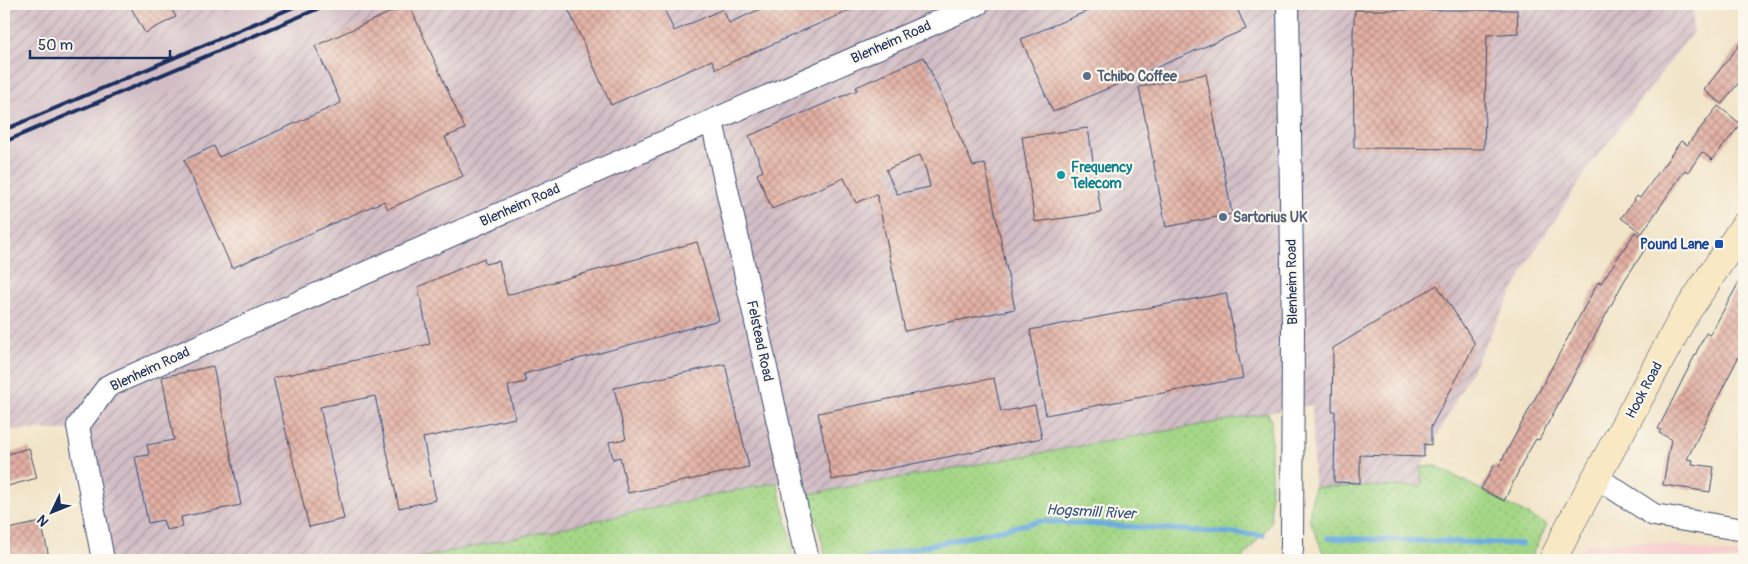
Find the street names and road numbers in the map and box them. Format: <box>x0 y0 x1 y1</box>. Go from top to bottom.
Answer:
street label: Blenheim Road <box>848 17 934 67</box>
street label: Blenheim Road <box>477 180 563 230</box>
street label: Blenheim Road <box>1283 239 1301 325</box>
street label: Felstead Road <box>743 299 777 383</box>
street label: Blenheim Road <box>107 343 193 395</box>
street label: Hook Road <box>1622 359 1666 421</box>

